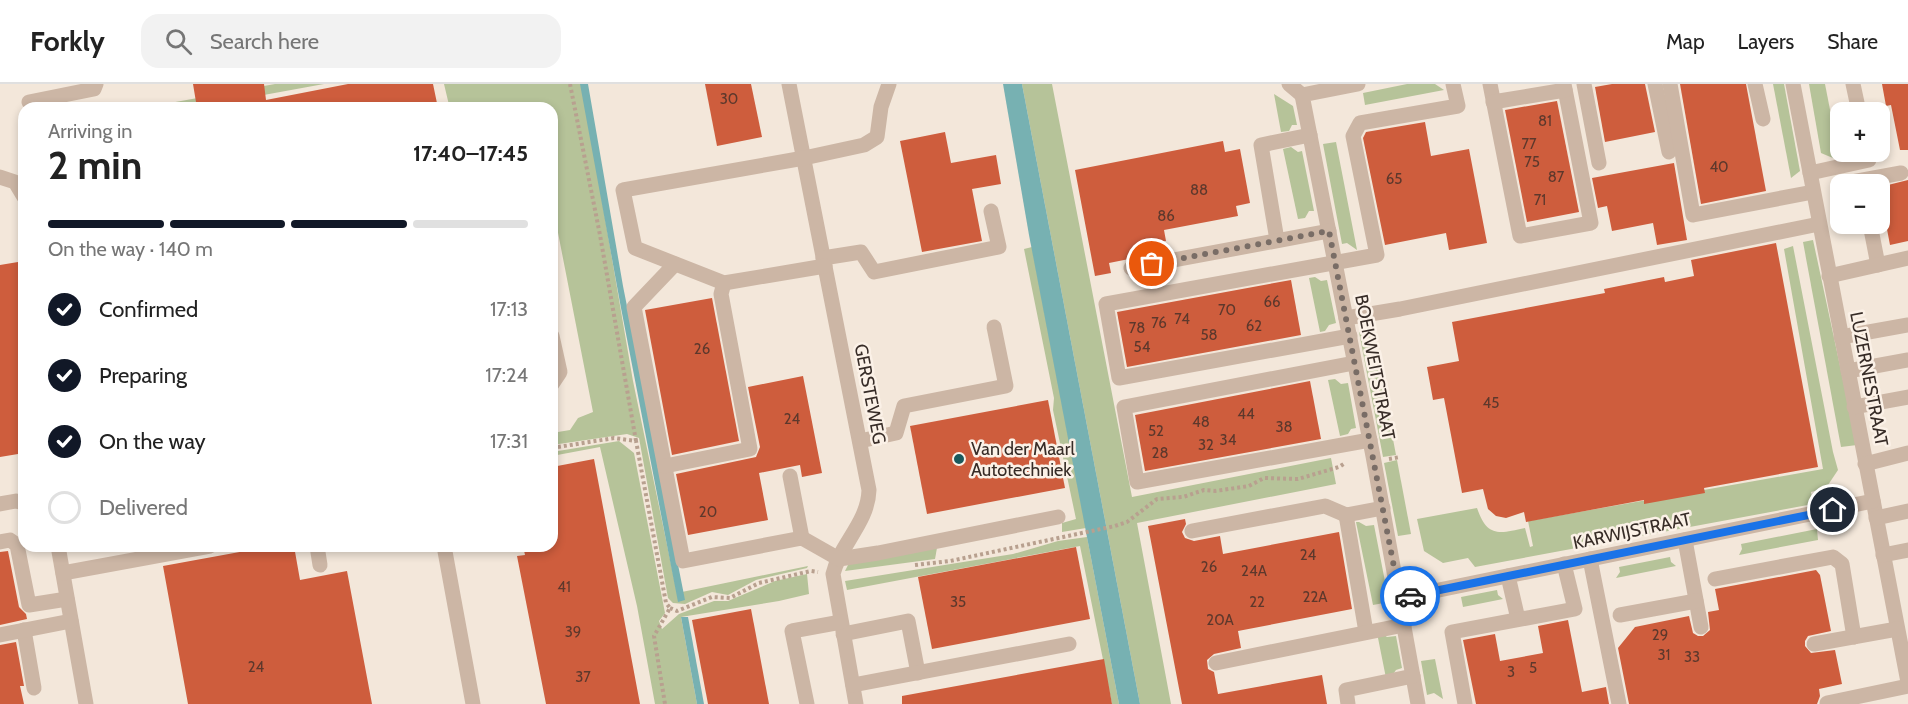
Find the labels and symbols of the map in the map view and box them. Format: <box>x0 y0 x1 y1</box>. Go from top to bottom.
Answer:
house number: 30 <box>720 90 738 108</box>
house number: 81 <box>1538 112 1552 130</box>
house number: 77 <box>1521 135 1537 153</box>
house number: 75 <box>1524 153 1540 171</box>
house number: 40 <box>1709 158 1729 176</box>
house number: 87 <box>1548 168 1565 186</box>
house number: 65 <box>1386 170 1402 188</box>
house number: 88 <box>1190 181 1208 199</box>
house number: 71 <box>1534 191 1546 209</box>
house number: 86 <box>1157 207 1175 225</box>
pin <box>1126 238 1177 289</box>
street label: BOEKWEITSTRAAT <box>1350 292 1400 442</box>
house number: 66 <box>1263 293 1281 311</box>
house number: 70 <box>1218 301 1236 319</box>
house number: 74 <box>1174 310 1190 328</box>
street label: LUZERNESTRAAT <box>1845 310 1893 449</box>
house number: 76 <box>1151 314 1167 332</box>
house number: 62 <box>1246 317 1262 335</box>
house number: 78 <box>1129 319 1145 337</box>
house number: 58 <box>1200 326 1218 344</box>
house number: 54 <box>1134 338 1151 356</box>
house number: 26 <box>694 340 710 358</box>
street label: GERSTEWEG <box>849 342 891 446</box>
house number: 45 <box>1483 394 1499 412</box>
house number: 44 <box>1237 405 1255 423</box>
house number: 24 <box>784 410 801 428</box>
house number: 48 <box>1192 413 1210 431</box>
house number: 38 <box>1275 418 1293 436</box>
house number: 52 <box>1148 422 1164 440</box>
house number: 34 <box>1220 431 1237 449</box>
house number: 32 <box>1198 436 1214 454</box>
place label: Van der Maarl Autotechniek <box>971 438 1075 481</box>
house number: 28 <box>1152 444 1168 462</box>
marker: Van der Maarl Autotechniek <box>952 452 966 466</box>
pin <box>1807 484 1858 535</box>
house number: 20 <box>699 503 717 521</box>
street label: KARWIJSTRAAT <box>1571 508 1693 554</box>
house number: 24 <box>1300 546 1317 564</box>
house number: 26 <box>1201 558 1217 576</box>
house number: 24A <box>1241 562 1268 580</box>
courier <box>1380 566 1440 626</box>
house number: 41 <box>557 578 571 596</box>
house number: 22A <box>1303 588 1328 606</box>
house number: 35 <box>950 593 966 611</box>
house number: 22 <box>1249 593 1265 611</box>
house number: 20A <box>1206 611 1234 629</box>
house number: 39 <box>565 623 581 641</box>
house number: 29 <box>1652 626 1668 644</box>
house number: 31 <box>1657 646 1671 664</box>
house number: 33 <box>1684 648 1700 666</box>
house number: 24 <box>248 658 265 676</box>
house number: 5 <box>1529 659 1537 677</box>
house number: 3 <box>1507 663 1515 681</box>
house number: 37 <box>575 668 591 686</box>

